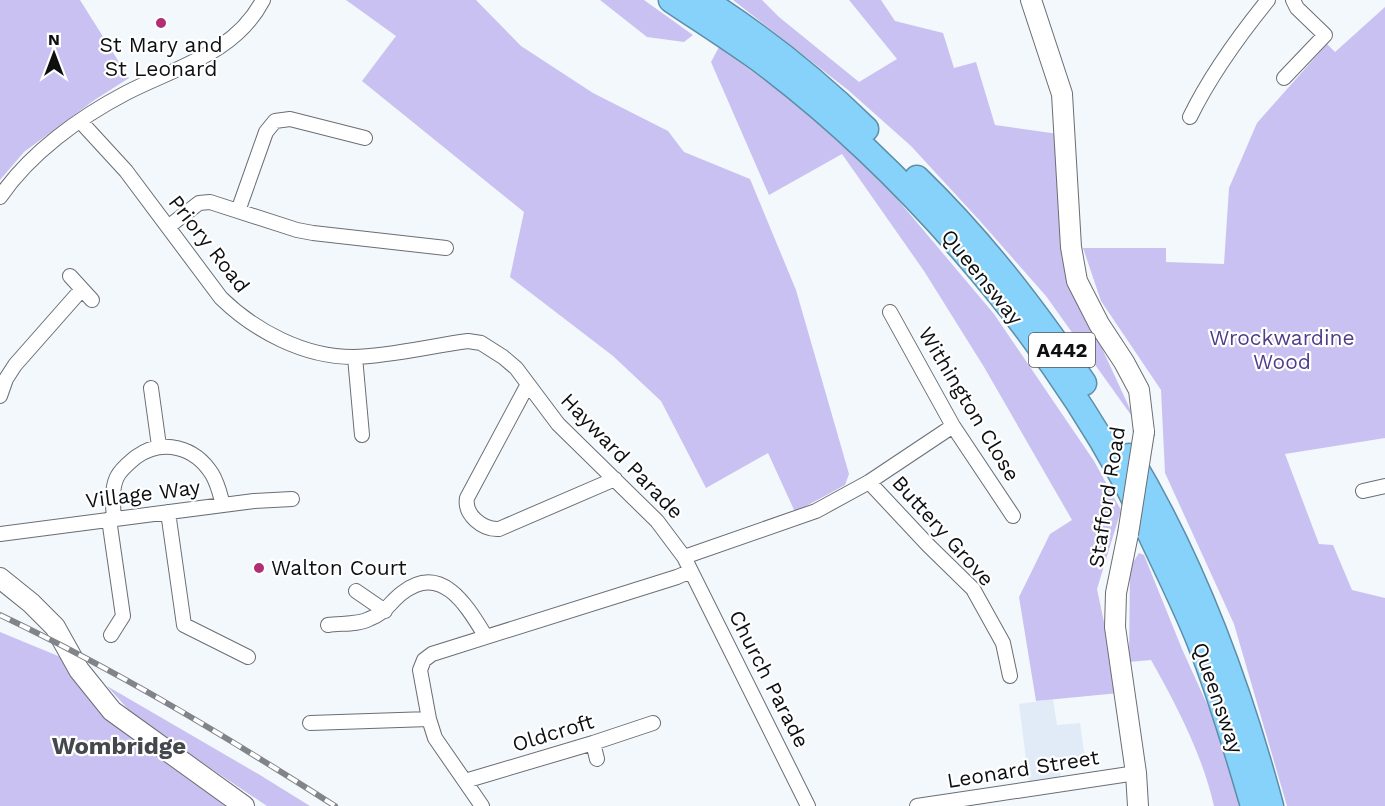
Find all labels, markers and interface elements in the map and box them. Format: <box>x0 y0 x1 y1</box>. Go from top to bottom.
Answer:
marker: St Mary and St Leonard <box>154 16 168 30</box>
north arrow <box>24 24 84 84</box>
text: N <box>48 30 60 49</box>
place label: St Mary and St Leonard <box>99 32 223 81</box>
street label: Priory Road <box>164 190 255 297</box>
street label: Queensway <box>936 224 1029 330</box>
street label: Withington Close <box>914 322 1025 485</box>
park label: Wrockwardine Wood <box>1209 325 1355 374</box>
road number: A442 <box>1029 333 1095 367</box>
street label: Hayward Parade <box>556 388 689 524</box>
street label: Stafford Road <box>1083 425 1130 569</box>
street label: Buttery Grove <box>887 470 1000 591</box>
street label: Village Way <box>84 474 202 513</box>
place label: Walton Court <box>271 555 407 580</box>
marker: Walton Court <box>252 561 266 575</box>
street label: Church Parade <box>724 606 815 752</box>
street label: Queensway <box>1188 639 1249 757</box>
street label: Oldcroft <box>509 708 597 757</box>
district label: Wombridge <box>52 732 186 760</box>
street label: Leonard Street <box>945 744 1101 793</box>

